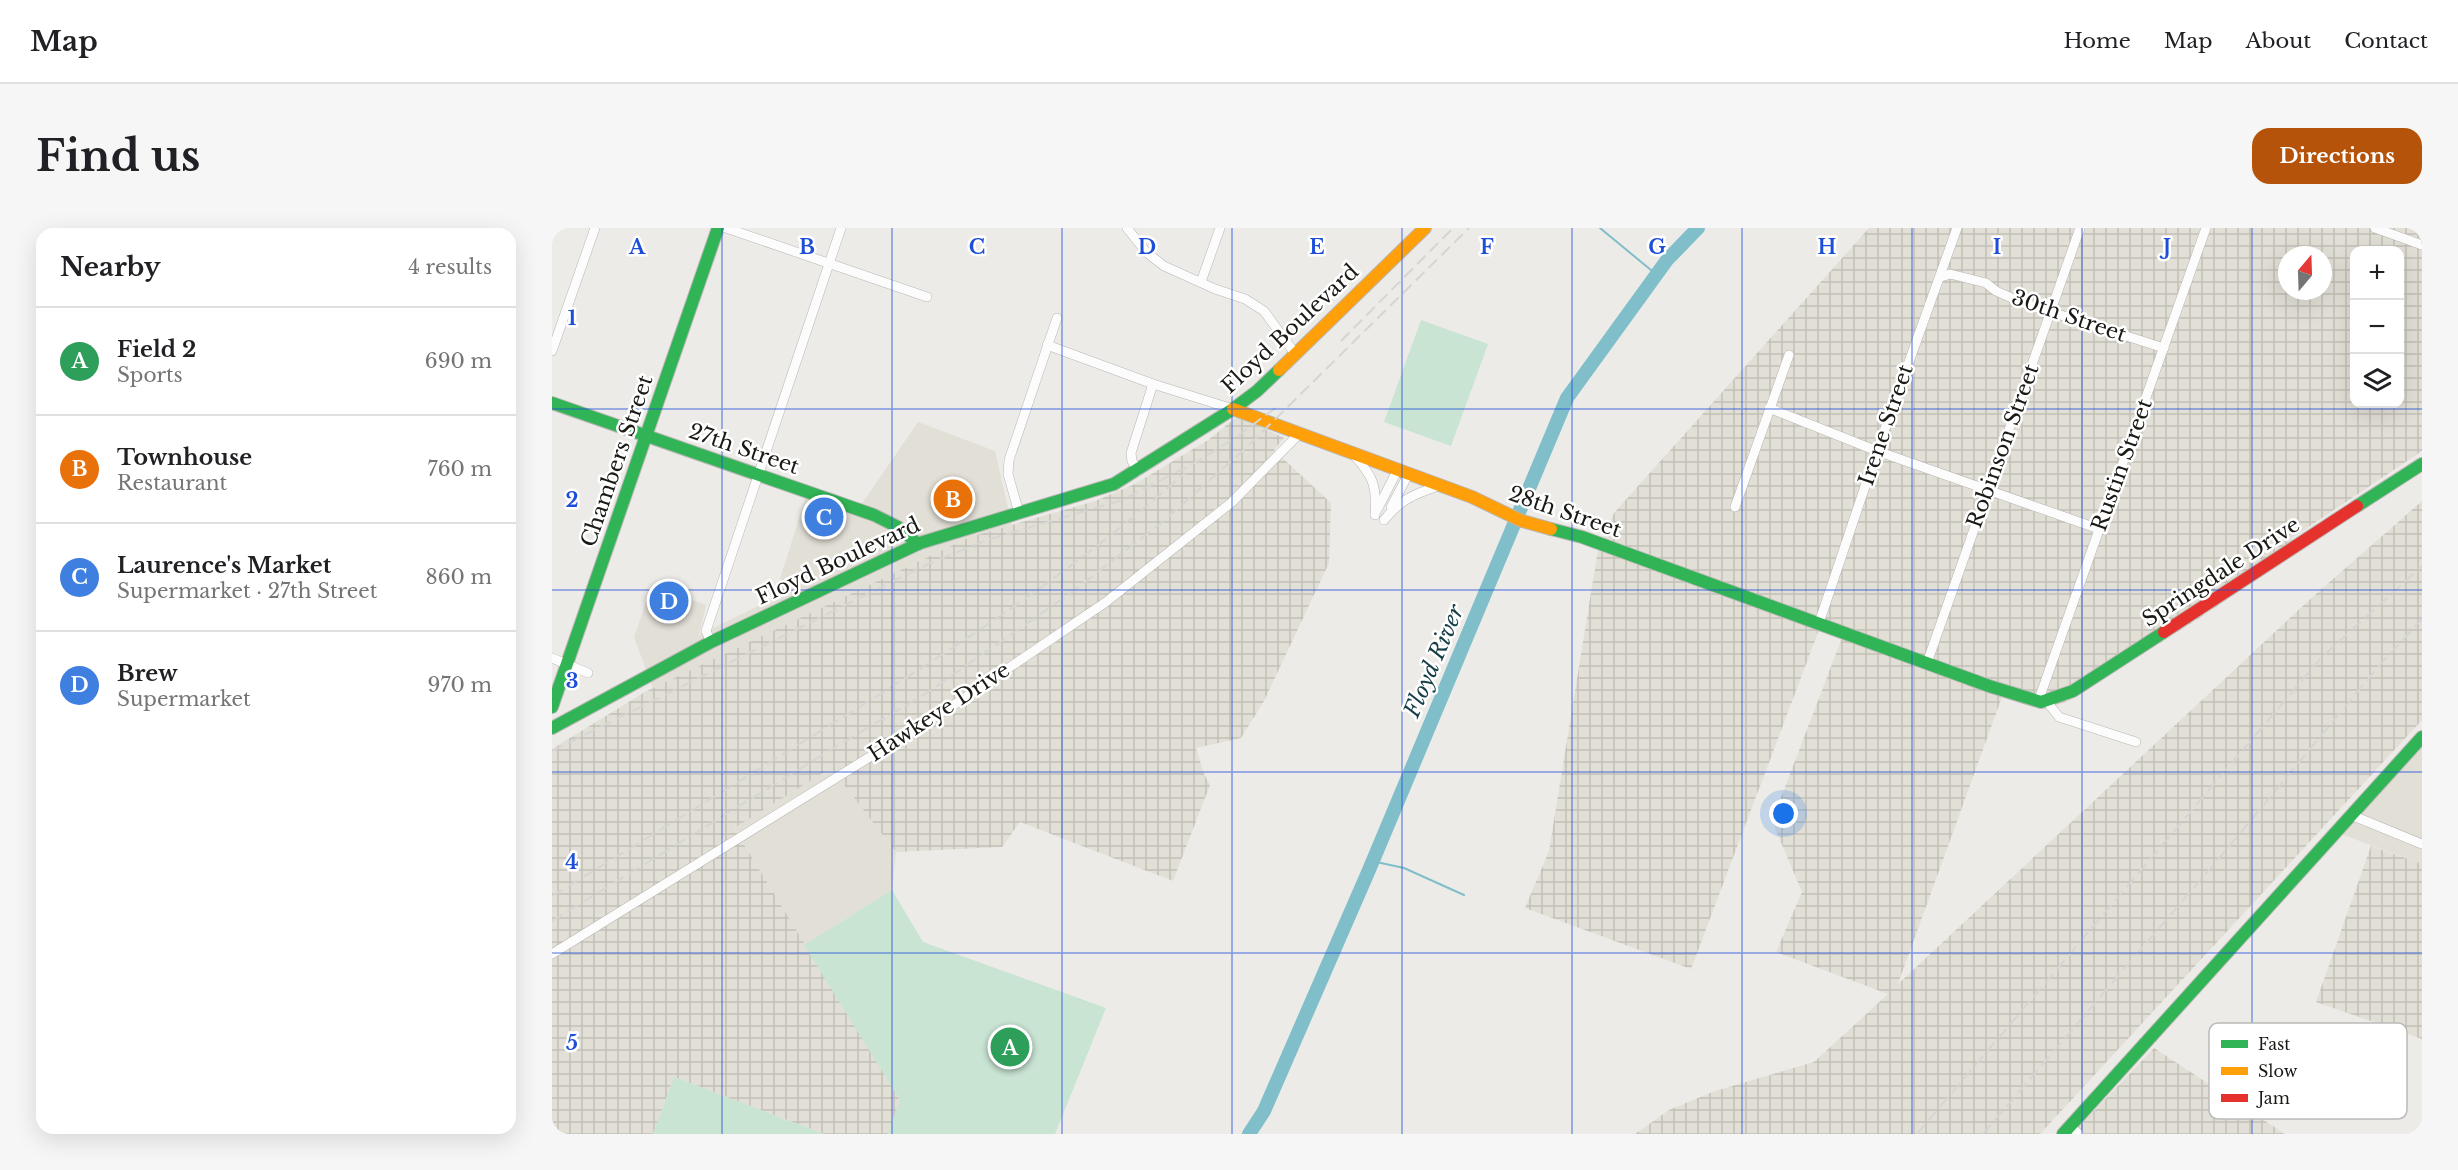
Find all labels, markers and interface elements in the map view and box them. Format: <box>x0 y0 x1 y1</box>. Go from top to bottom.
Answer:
text: Map <box>30 24 98 59</box>
text: Home <box>2064 28 2131 54</box>
text: Map <box>2164 28 2212 54</box>
text: About <box>2245 28 2311 54</box>
text: Contact <box>2344 28 2428 54</box>
button: Directions <box>2252 128 2422 184</box>
text: Find us <box>36 130 200 182</box>
text: A <box>628 235 646 259</box>
text: B <box>799 235 815 259</box>
text: C <box>969 235 985 259</box>
text: D <box>1138 235 1156 259</box>
text: E <box>1309 235 1325 259</box>
text: F <box>1480 235 1494 259</box>
text: G <box>1648 235 1666 259</box>
text: H <box>1818 235 1837 259</box>
text: I <box>1993 235 2001 259</box>
text: J <box>2159 235 2171 259</box>
north arrow <box>2278 246 2332 300</box>
map controls <box>2350 246 2404 408</box>
button: + <box>2350 246 2404 300</box>
text: Nearby <box>60 251 161 283</box>
text: 4 results <box>408 255 492 279</box>
street label: Floyd Boulevard <box>1216 259 1364 399</box>
street label: 30th Street <box>2008 284 2130 348</box>
button: − <box>2350 300 2404 354</box>
text: 1 <box>568 306 577 330</box>
text: Field 2 <box>117 336 196 363</box>
text: A <box>71 349 88 373</box>
text: 690 m <box>425 349 492 373</box>
button: layers <box>2350 354 2404 408</box>
street label: Irene Street <box>1853 361 1919 489</box>
street label: Robinson Street <box>1961 361 2045 531</box>
text: Sports <box>117 363 183 387</box>
street label: Chambers Street <box>575 372 659 550</box>
street label: Rustin Street <box>2086 395 2158 535</box>
street label: 27th Street <box>685 418 803 480</box>
text: Townhouse <box>117 444 252 471</box>
text: B <box>72 457 87 481</box>
text: 760 m <box>428 457 492 481</box>
text: Restaurant <box>117 471 227 495</box>
pin: B <box>934 476 972 522</box>
street label: 28th Street <box>1505 481 1625 543</box>
text: 2 <box>565 488 579 512</box>
pin: C <box>804 494 844 540</box>
street label: Springdale Drive <box>2137 511 2305 633</box>
street label: Floyd Boulevard <box>752 512 924 610</box>
text: Laurence's Market <box>117 552 331 579</box>
text: C <box>71 565 88 589</box>
text: 860 m <box>426 565 492 589</box>
pin: D <box>650 578 688 623</box>
text: Supermarket · 27th Street <box>117 579 377 603</box>
water label: Floyd River <box>1398 600 1470 722</box>
street label: Hawkeye Drive <box>863 657 1015 767</box>
text: Brew <box>117 660 178 687</box>
text: 3 <box>566 669 578 693</box>
text: D <box>70 673 89 697</box>
text: 970 m <box>428 673 492 697</box>
text: Supermarket <box>117 687 251 711</box>
your location <box>1769 799 1798 828</box>
text: 4 <box>565 850 579 874</box>
legend <box>2209 1023 2407 1119</box>
pin: A <box>990 1024 1030 1070</box>
text: 5 <box>566 1031 578 1055</box>
text: Fast <box>2258 1034 2290 1054</box>
text: Slow <box>2258 1061 2298 1081</box>
text: Jam <box>2256 1088 2290 1108</box>

